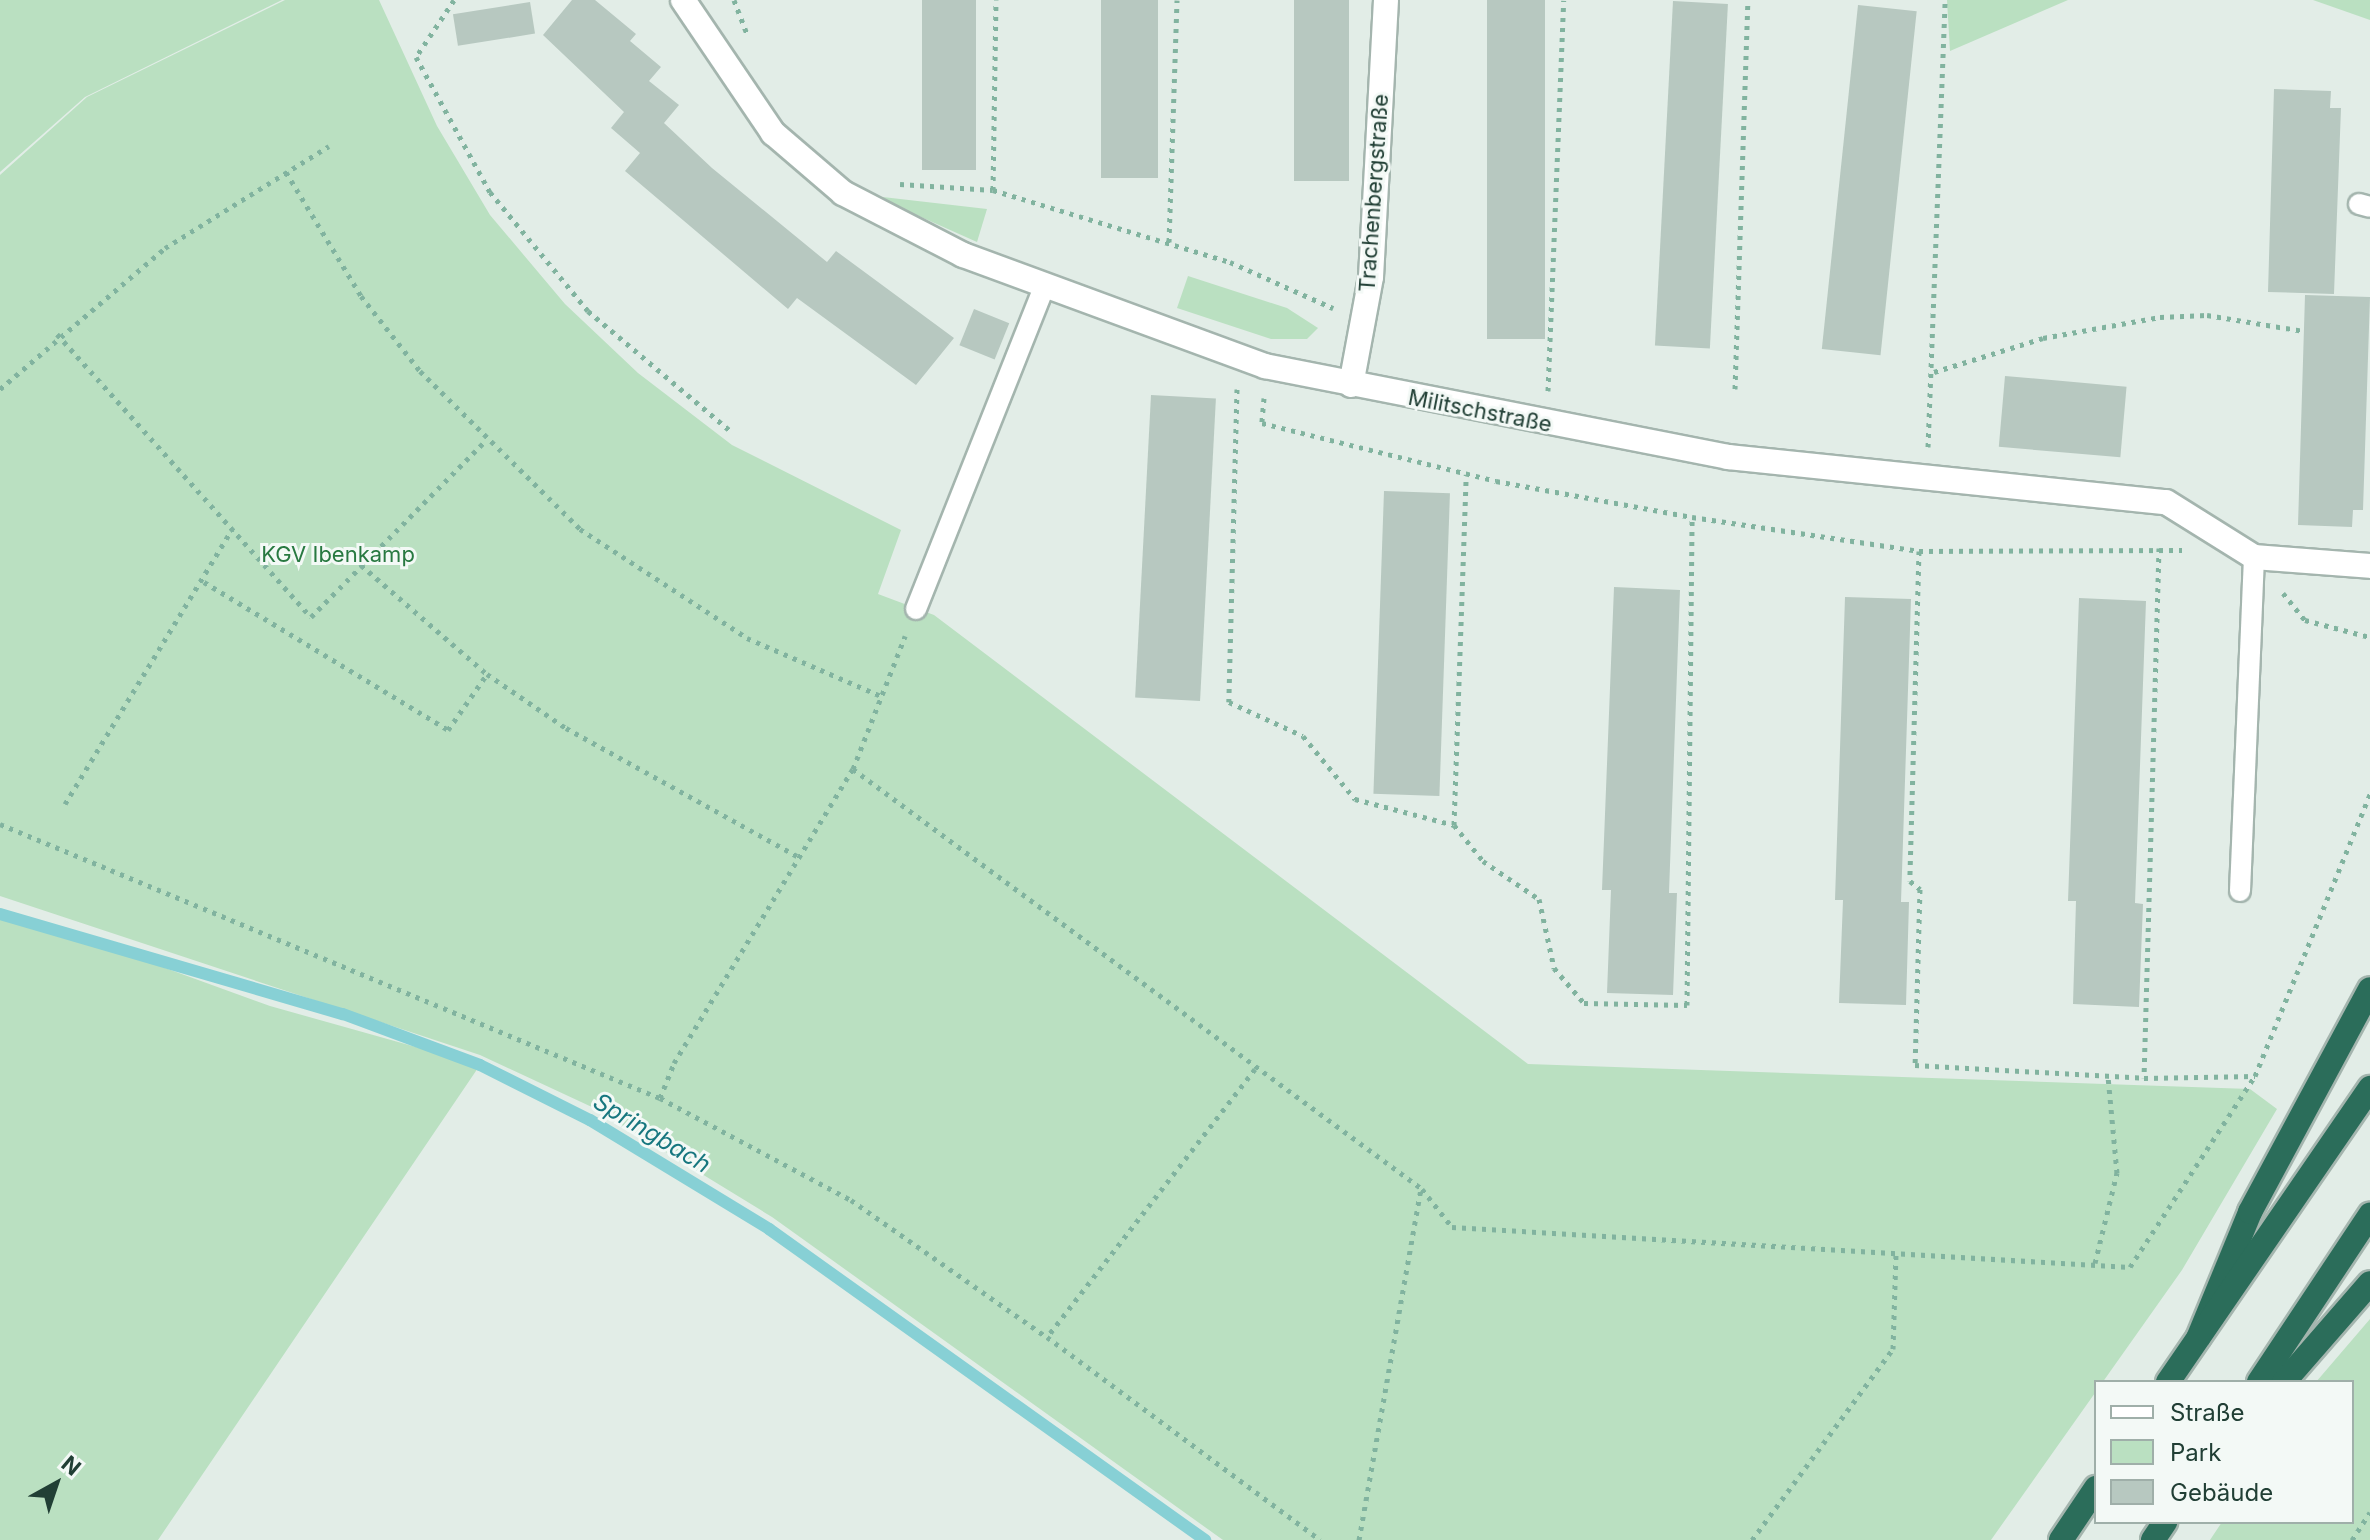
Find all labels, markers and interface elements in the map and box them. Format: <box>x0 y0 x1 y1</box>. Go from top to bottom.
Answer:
street label: Trachenbergstraße <box>1354 93 1394 293</box>
street label: Militschstraße <box>1406 384 1554 438</box>
park label: KGV Ibenkamp <box>261 542 415 568</box>
water label: Springbach <box>588 1087 716 1179</box>
legend <box>2094 1380 2354 1524</box>
text: Straße <box>2170 1398 2245 1427</box>
text: Park <box>2170 1438 2221 1467</box>
north arrow <box>16 1444 96 1524</box>
text: N <box>57 1450 86 1481</box>
text: Gebäude <box>2170 1478 2273 1507</box>

